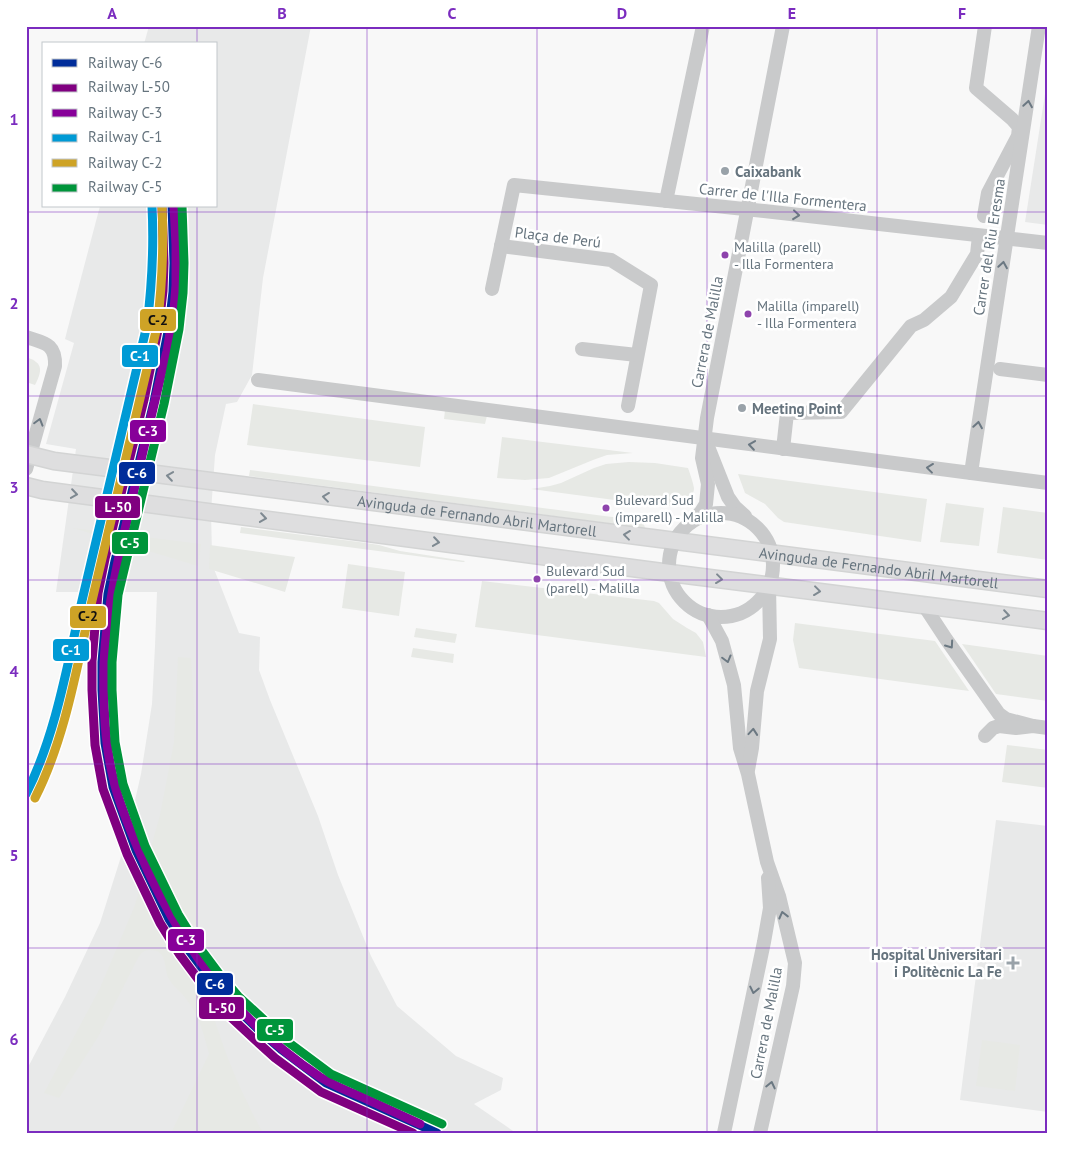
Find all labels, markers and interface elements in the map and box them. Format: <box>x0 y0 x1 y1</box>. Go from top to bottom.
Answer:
text: A <box>107 3 117 23</box>
text: B <box>277 3 287 23</box>
text: C <box>448 3 457 23</box>
text: D <box>617 3 627 23</box>
text: E <box>788 3 796 23</box>
text: F <box>958 3 966 23</box>
legend <box>42 42 218 208</box>
text: Railway C-6 <box>88 53 163 72</box>
text: Railway L-50 <box>88 77 170 96</box>
one-way arrow <box>1022 100 1032 108</box>
text: Railway C-3 <box>88 103 163 122</box>
text: 1 <box>9 109 19 129</box>
text: Railway C-1 <box>88 127 163 146</box>
text: Railway C-2 <box>88 153 163 172</box>
place label: Caixabank <box>735 162 802 181</box>
marker: Caixabank <box>719 165 731 177</box>
text: Railway C-5 <box>88 177 163 196</box>
street label: Carrer del Riu Eresma <box>969 177 1009 317</box>
street label: Carrer de l'Illa Formentera <box>698 179 868 215</box>
one-way arrow <box>792 209 800 220</box>
street label: Plaça de Perú <box>514 222 602 252</box>
place label: Malilla (parell) - Illa Formentera <box>734 238 834 273</box>
marker: Malilla (parell) - Illa Formentera <box>720 250 730 260</box>
one-way arrow <box>997 260 1008 268</box>
street label: Carrera de Malilla <box>687 274 727 390</box>
text: 2 <box>9 293 19 313</box>
place label: Malilla (imparell) - Illa Formentera <box>757 297 859 332</box>
line badge: C-2 <box>139 308 177 332</box>
marker: Malilla (imparell) - Illa Formentera <box>743 309 753 319</box>
text: C-2 <box>148 311 168 329</box>
line badge: C-1 <box>121 344 159 368</box>
text: C-1 <box>130 347 150 365</box>
place label: Meeting Point <box>752 399 843 418</box>
marker: Meeting Point <box>736 402 748 414</box>
one-way arrow <box>34 419 44 427</box>
line badge: C-3 <box>129 419 167 443</box>
one-way arrow <box>972 421 982 429</box>
text: C-3 <box>138 422 158 440</box>
one-way arrow <box>747 440 756 450</box>
line badge: C-6 <box>118 461 156 485</box>
one-way arrow <box>926 463 934 474</box>
text: C-6 <box>127 464 147 482</box>
one-way arrow <box>166 472 175 482</box>
text: 3 <box>9 477 19 497</box>
one-way arrow <box>70 488 78 499</box>
street label: Avinguda de Fernando Abril Martorell <box>356 491 598 540</box>
place label: Bulevard Sud (imparell) - Malilla <box>615 491 724 526</box>
one-way arrow <box>322 492 330 503</box>
line badge: L-50 <box>94 495 141 519</box>
text: L-50 <box>104 498 132 516</box>
marker: Bulevard Sud (imparell) - Malilla <box>601 503 611 513</box>
one-way arrow <box>259 513 267 523</box>
one-way arrow <box>622 530 630 541</box>
line badge: C-5 <box>111 531 149 555</box>
text: C-5 <box>120 534 140 552</box>
one-way arrow <box>432 536 440 547</box>
street label: Avinguda de Fernando Abril Martorell <box>758 542 1000 592</box>
place label: Bulevard Sud (parell) - Malilla <box>546 562 640 597</box>
marker: Bulevard Sud (parell) - Malilla <box>532 574 542 584</box>
one-way arrow <box>714 574 723 584</box>
one-way arrow <box>814 585 822 596</box>
line badge: C-2 <box>69 605 107 629</box>
text: C-2 <box>78 607 98 625</box>
one-way arrow <box>1002 610 1011 620</box>
line badge: C-1 <box>52 638 90 662</box>
one-way arrow <box>944 639 953 649</box>
text: C-1 <box>61 641 81 659</box>
one-way arrow <box>721 655 732 664</box>
text: 4 <box>9 661 19 681</box>
one-way arrow <box>748 728 759 736</box>
text: 5 <box>9 845 19 865</box>
one-way arrow <box>778 911 789 920</box>
line badge: C-3 <box>167 928 205 952</box>
text: C-3 <box>176 931 196 949</box>
place label: Hospital Universitari i Politècnic La Fe <box>871 945 1002 981</box>
marker: Hospital Universitari i Politècnic La Fe <box>1006 956 1020 970</box>
street label: Carrera de Malilla <box>746 965 786 1081</box>
line badge: C-6 <box>196 972 234 996</box>
text: C-6 <box>205 975 225 993</box>
one-way arrow <box>749 986 760 995</box>
line badge: L-50 <box>198 996 245 1020</box>
text: L-50 <box>208 999 236 1017</box>
line badge: C-5 <box>256 1018 294 1042</box>
text: C-5 <box>265 1021 285 1039</box>
text: 6 <box>9 1029 19 1049</box>
one-way arrow <box>765 1081 776 1090</box>

